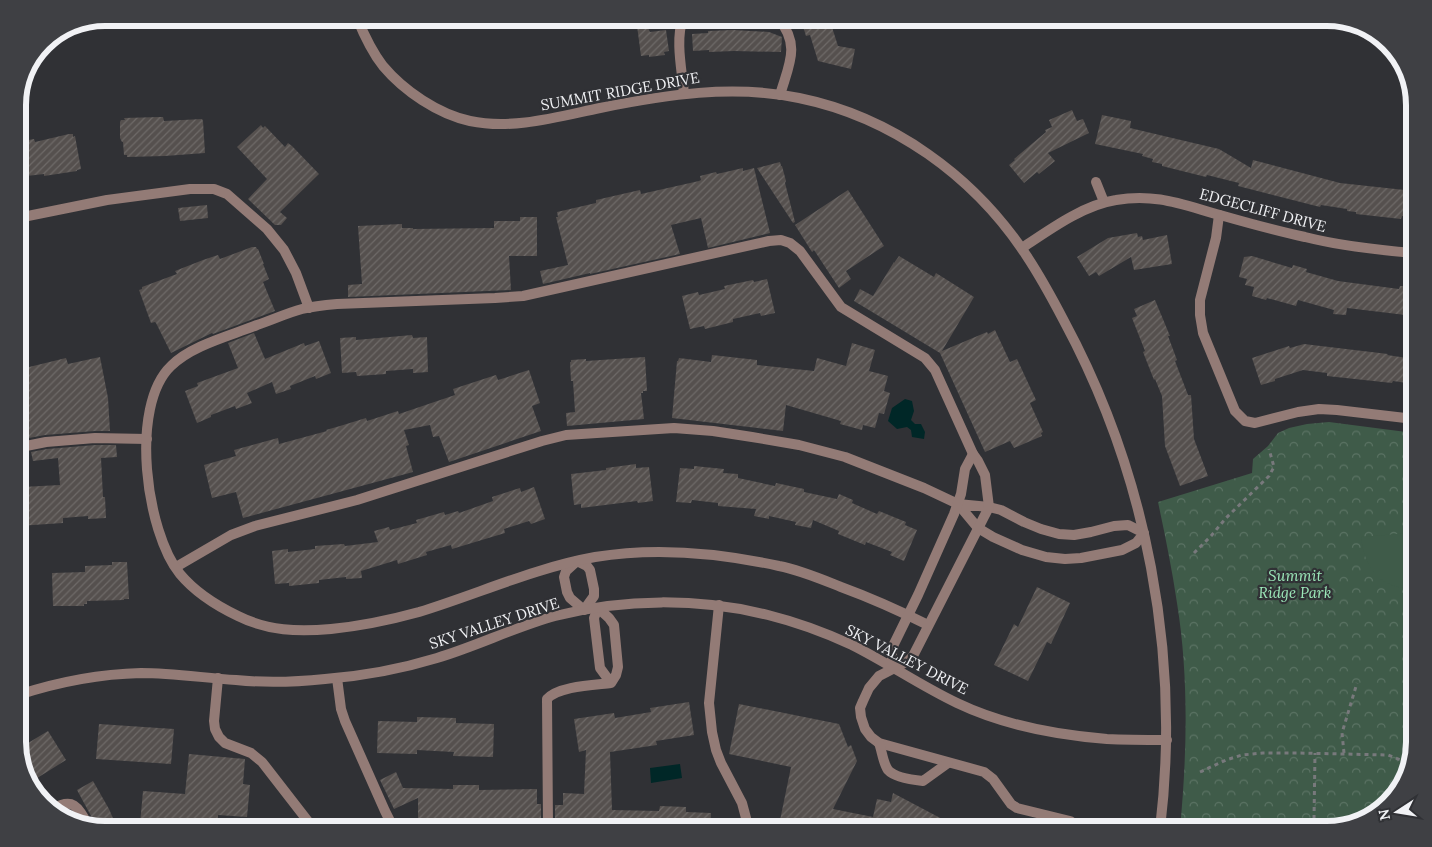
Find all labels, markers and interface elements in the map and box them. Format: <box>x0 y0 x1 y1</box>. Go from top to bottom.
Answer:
street label: SUMMIT RIDGE DRIVE <box>539 68 701 114</box>
street label: EDGECLIFF DRIVE <box>1198 184 1328 236</box>
park label: Summit Ridge Park <box>1259 566 1332 602</box>
street label: SKY VALLEY DRIVE <box>427 593 561 653</box>
street label: SKY VALLEY DRIVE <box>842 620 972 698</box>
north arrow <box>1372 787 1422 837</box>
text: N <box>1374 807 1394 822</box>

